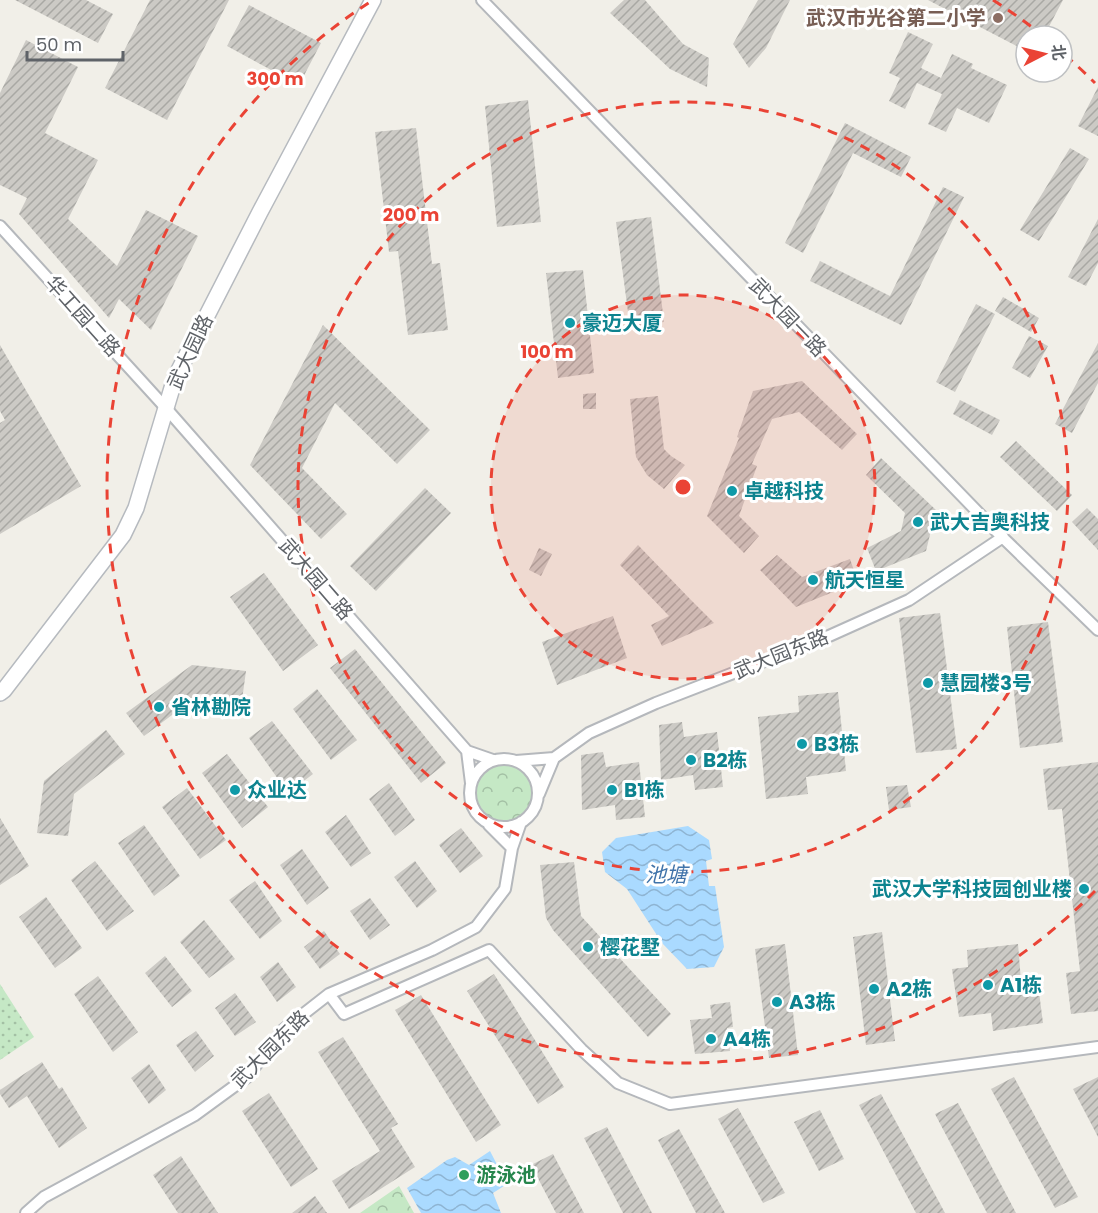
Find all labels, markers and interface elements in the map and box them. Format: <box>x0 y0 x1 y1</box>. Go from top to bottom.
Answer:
place label: 武汉市光谷第二小学 <box>806 4 986 32</box>
marker: 武汉市光谷第二小学 <box>991 11 1005 25</box>
scale bar <box>27 24 123 62</box>
north arrow <box>1014 24 1074 84</box>
text: 50 m <box>36 32 82 57</box>
text: 北 <box>1046 43 1071 62</box>
text: 300 m <box>246 66 304 91</box>
text: 200 m <box>383 202 439 227</box>
street label: 华工园二路 <box>39 269 127 363</box>
street label: 武大园一路 <box>743 271 833 363</box>
place label: 豪迈大厦 <box>582 309 662 337</box>
street label: 武大园路 <box>160 310 220 394</box>
marker: 豪迈大厦 <box>563 316 577 330</box>
text: 100 m <box>520 339 574 364</box>
centre of rings <box>673 477 693 497</box>
place label: 卓越科技 <box>744 477 824 505</box>
marker: 卓越科技 <box>725 484 739 498</box>
place label: 武大吉奥科技 <box>930 508 1050 536</box>
marker: 武大吉奥科技 <box>911 515 925 529</box>
street label: 武大园二路 <box>273 532 359 626</box>
place label: 航天恒星 <box>825 566 905 594</box>
marker: 航天恒星 <box>806 573 820 587</box>
street label: 武大园东路 <box>729 622 833 686</box>
place label: 慧园楼3号 <box>940 669 1032 697</box>
marker: 慧园楼3号 <box>921 676 935 690</box>
place label: 省林勘院 <box>171 693 251 721</box>
marker: 省林勘院 <box>152 700 166 714</box>
place label: B3栋 <box>814 730 859 758</box>
marker: B3栋 <box>795 737 809 751</box>
place label: B2栋 <box>703 746 748 774</box>
marker: B2栋 <box>684 753 698 767</box>
place label: 众业达 <box>247 776 307 804</box>
place label: B1栋 <box>624 776 665 804</box>
marker: 众业达 <box>228 783 242 797</box>
marker: B1栋 <box>605 783 619 797</box>
water label: 池塘 <box>645 860 690 889</box>
place label: 武汉大学科技园创业楼 <box>872 875 1072 903</box>
marker: 武汉大学科技园创业楼 <box>1077 882 1091 896</box>
place label: 樱花墅 <box>600 933 660 961</box>
marker: 樱花墅 <box>581 940 595 954</box>
place label: A1栋 <box>1000 971 1042 999</box>
place label: A2栋 <box>886 975 932 1003</box>
marker: A1栋 <box>981 978 995 992</box>
marker: A2栋 <box>867 982 881 996</box>
place label: A3栋 <box>789 988 836 1016</box>
marker: A3栋 <box>770 995 784 1009</box>
street label: 武大园东路 <box>225 1004 315 1094</box>
place label: A4栋 <box>723 1025 771 1053</box>
marker: A4栋 <box>704 1032 718 1046</box>
place label: 游泳池 <box>476 1161 536 1189</box>
marker: 游泳池 <box>457 1168 471 1182</box>

